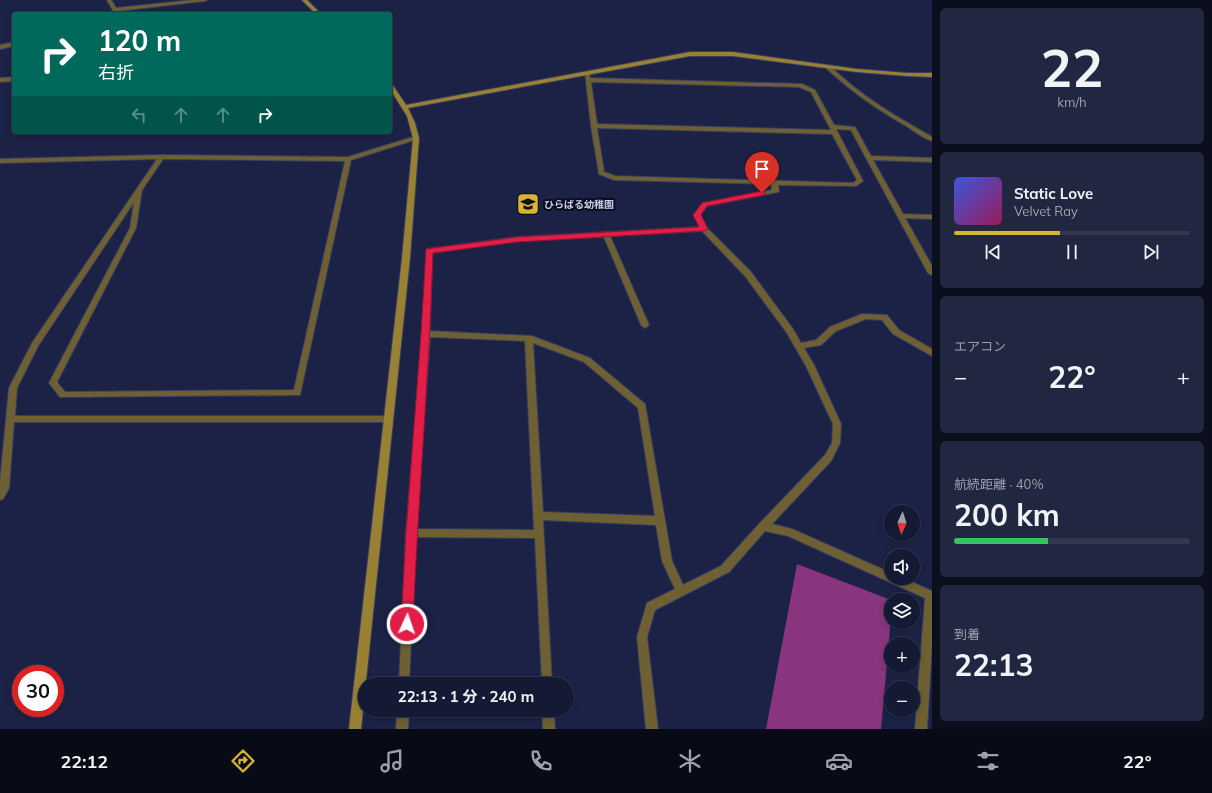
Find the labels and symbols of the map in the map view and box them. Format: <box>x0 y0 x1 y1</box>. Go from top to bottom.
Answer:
pin <box>745 152 779 193</box>
school or university icon: ひらばる幼稚園 <box>515 191 541 217</box>
place label: ひらばる幼稚園 <box>544 198 614 211</box>
north arrow <box>884 505 920 541</box>
position arrow <box>386 603 428 645</box>
speed limit sign: 30 <box>12 665 64 717</box>

